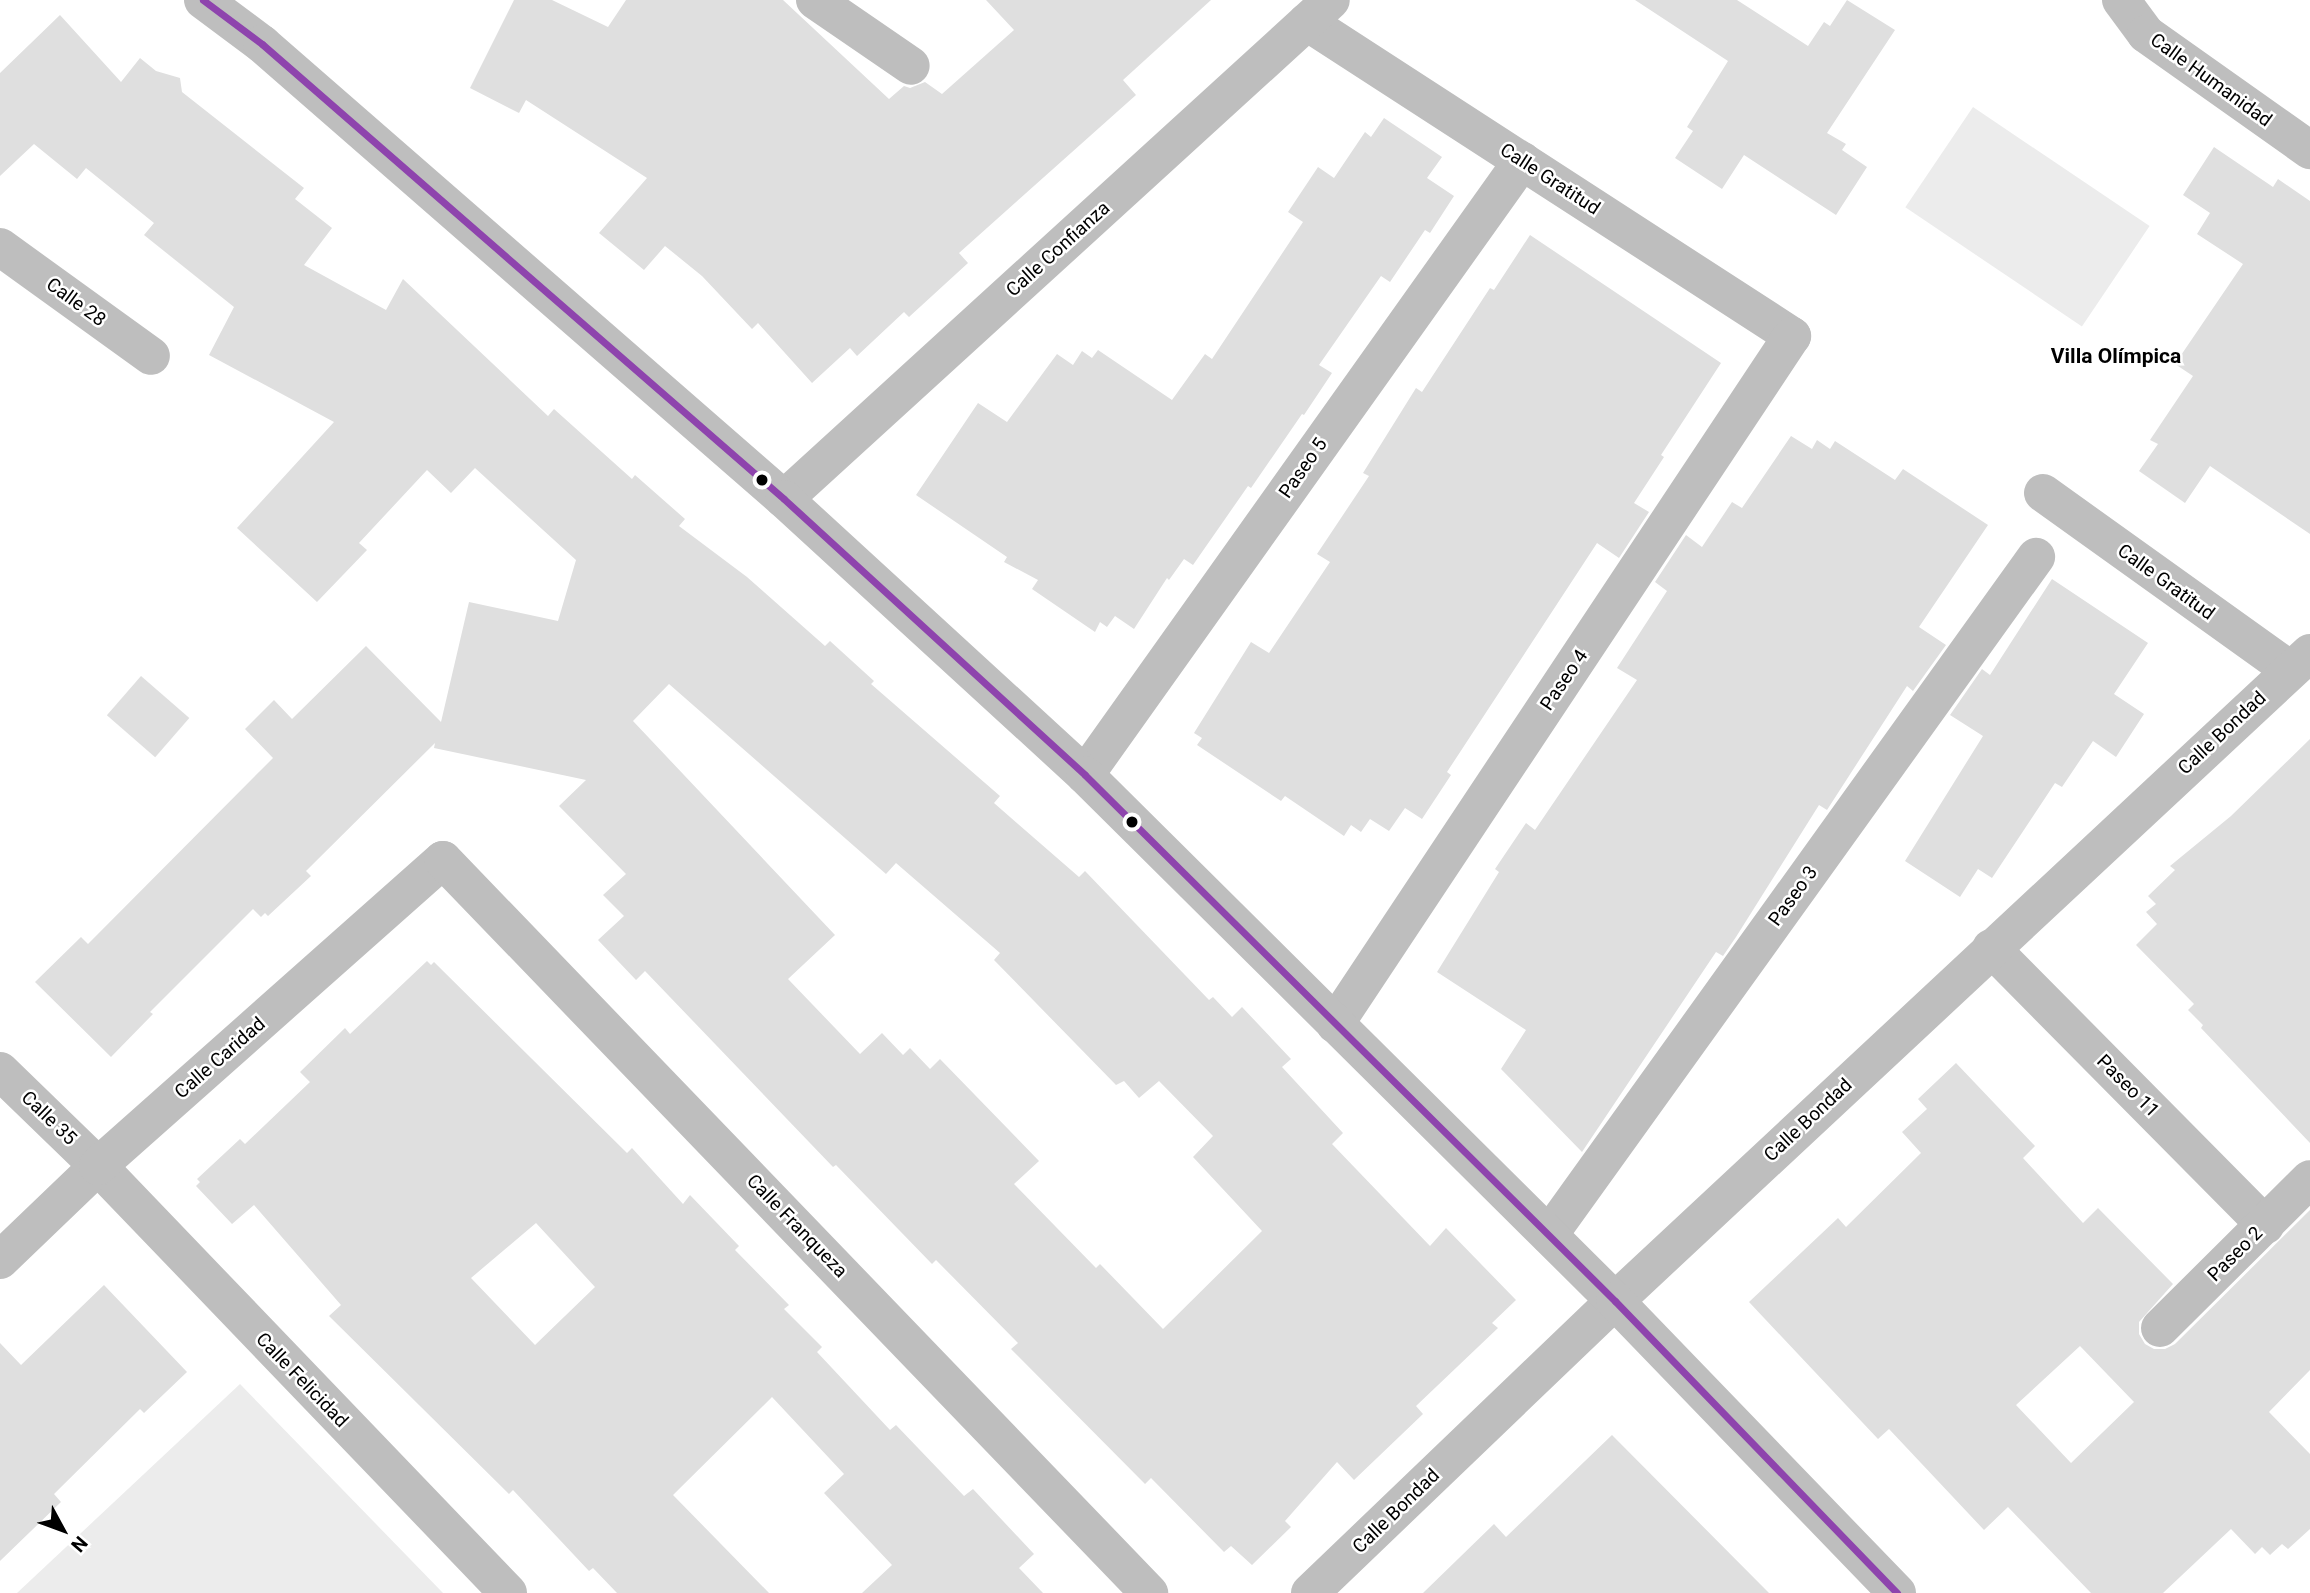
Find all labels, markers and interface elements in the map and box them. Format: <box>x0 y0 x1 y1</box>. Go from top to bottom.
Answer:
street label: Calle Humanidad <box>2146 28 2276 132</box>
street label: Calle Gratitud <box>1496 138 1604 220</box>
street label: Calle Confianza <box>1001 197 1115 301</box>
street label: Calle 28 <box>42 273 110 331</box>
district label: Villa Olímpica <box>2051 343 2181 369</box>
street label: Paseo 5 <box>1274 433 1332 503</box>
unlabelled marker <box>755 473 769 487</box>
street label: Calle Gratitud <box>2113 539 2219 625</box>
street label: Paseo 4 <box>1535 645 1593 715</box>
street label: Calle Bondad <box>2173 687 2271 779</box>
unlabelled marker <box>1125 815 1139 829</box>
street label: Paseo 3 <box>1764 862 1822 930</box>
street label: Calle Caridad <box>170 1013 270 1103</box>
street label: Paseo 11 <box>2092 1050 2164 1122</box>
street label: Calle Bondad <box>1759 1074 1857 1166</box>
street label: Calle 35 <box>17 1086 81 1150</box>
street label: Calle Franqueza <box>742 1170 852 1282</box>
street label: Paseo 2 <box>2203 1222 2267 1286</box>
street label: Calle Felicidad <box>251 1328 353 1432</box>
street label: Calle Bondad <box>1348 1464 1444 1558</box>
north arrow <box>28 1495 98 1565</box>
text: N <box>66 1532 92 1557</box>

